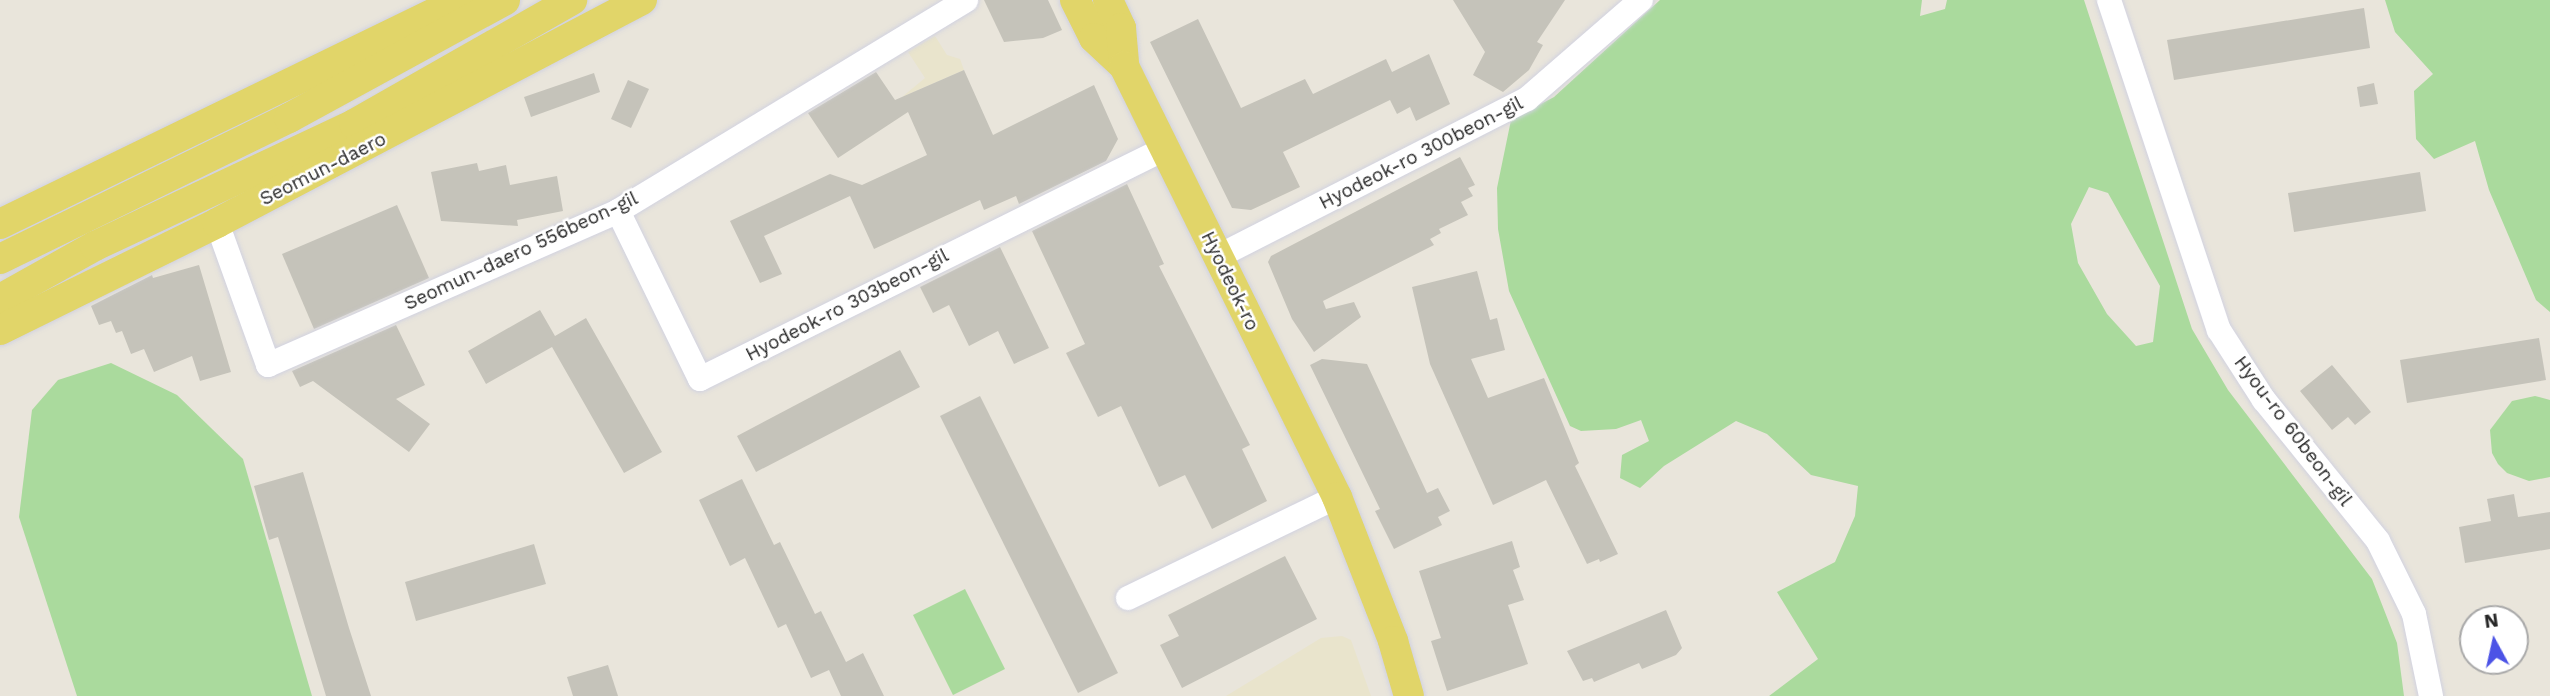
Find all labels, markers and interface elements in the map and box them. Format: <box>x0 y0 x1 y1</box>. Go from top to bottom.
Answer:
street label: Hyodeok-ro 300beon-gil <box>1315 92 1527 214</box>
street label: Seomun-daero <box>256 127 390 211</box>
street label: Seomun-daero 556beon-gil <box>401 187 641 315</box>
street label: Hyodeok-ro <box>1196 228 1264 334</box>
street label: Hyodeok-ro 303beon-gil <box>742 244 952 366</box>
street label: Hyou-ro 60beon-gil <box>2229 351 2357 511</box>
north arrow <box>2459 605 2529 675</box>
text: N <box>2483 608 2500 633</box>

